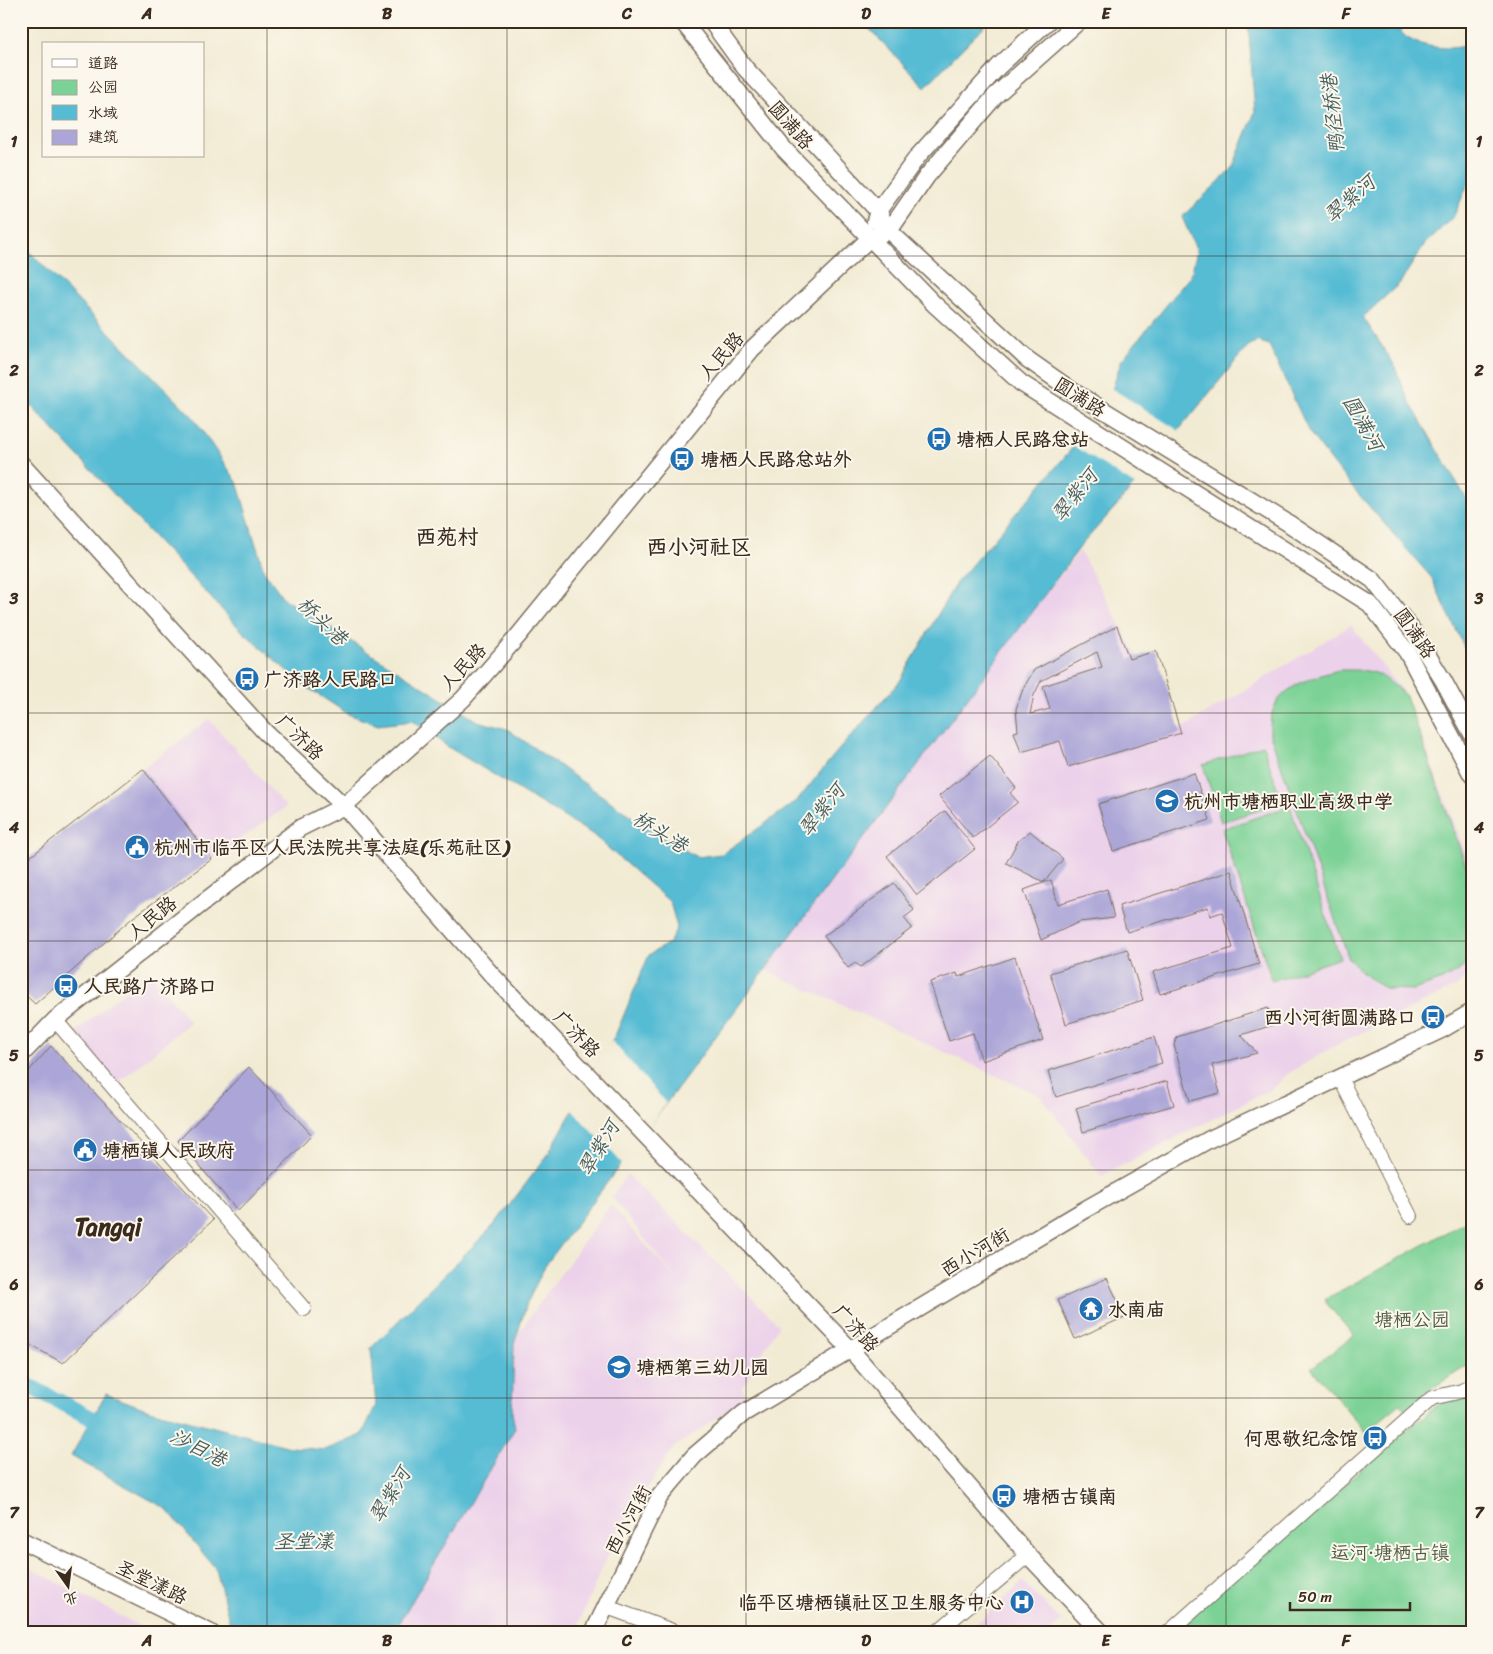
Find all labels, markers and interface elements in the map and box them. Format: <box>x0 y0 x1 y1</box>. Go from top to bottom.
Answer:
text: A <box>141 0 152 28</box>
text: B <box>382 0 393 28</box>
text: C <box>621 0 633 28</box>
text: D <box>861 0 871 28</box>
text: E <box>1102 0 1112 28</box>
text: F <box>1341 0 1352 28</box>
legend <box>42 42 205 158</box>
text: 道路 <box>88 50 118 76</box>
water label: 鸭径桥港 <box>1311 70 1355 156</box>
text: 公园 <box>88 74 118 100</box>
street label: 圆满路 <box>760 93 822 157</box>
text: 水域 <box>88 100 118 126</box>
text: 建筑 <box>88 124 118 150</box>
text: 1 <box>11 127 18 156</box>
text: 1 <box>1476 127 1483 156</box>
water label: 翠紫河 <box>1316 164 1386 232</box>
street label: 人民路 <box>690 324 752 388</box>
text: 2 <box>8 356 19 385</box>
text: 2 <box>1473 356 1484 385</box>
street label: 圆满路 <box>1047 368 1113 426</box>
water label: 圆满河 <box>1333 388 1394 460</box>
place label: 塘栖人民路总站 <box>956 423 1089 456</box>
bus stop icon: 塘栖人民路总站 <box>926 426 952 452</box>
place label: 塘栖人民路总站外 <box>700 443 852 476</box>
bus stop icon: 塘栖人民路总站外 <box>669 446 695 472</box>
water label: 翠紫河 <box>1043 458 1109 529</box>
district label: 西苑村 <box>416 518 479 556</box>
district label: 西小河社区 <box>647 528 752 566</box>
text: 3 <box>9 584 19 613</box>
text: 3 <box>1474 584 1484 613</box>
water label: 桥头港 <box>288 588 357 656</box>
street label: 圆满路 <box>1385 600 1445 666</box>
street label: 人民路 <box>431 635 495 699</box>
place label: 广济路人民路口 <box>264 663 397 696</box>
bus stop icon: 广济路人民路口 <box>234 666 260 692</box>
street label: 广济路 <box>268 705 332 769</box>
water label: 翠紫河 <box>790 773 856 844</box>
place label: 杭州市塘栖职业高级中学 <box>1184 785 1393 818</box>
school or university icon: 杭州市塘栖职业高级中学 <box>1154 788 1180 814</box>
water label: 桥头港 <box>625 801 696 864</box>
text: 4 <box>8 813 19 842</box>
text: 4 <box>1473 813 1484 842</box>
place label: 杭州市临平区人民法院共享法庭(乐苑社区) <box>154 831 511 864</box>
public building icon: 杭州市临平区人民法院共享法庭(乐苑社区) <box>124 834 150 860</box>
street label: 人民路 <box>119 887 185 949</box>
place label: 人民路广济路口 <box>84 970 217 1003</box>
bus stop icon: 人民路广济路口 <box>53 973 79 999</box>
place label: 西小河街圆满路口 <box>1264 1001 1416 1034</box>
street label: 广济路 <box>545 1002 609 1066</box>
bus stop icon: 西小河街圆满路口 <box>1420 1004 1446 1030</box>
text: 5 <box>9 1041 19 1070</box>
text: 5 <box>1474 1041 1484 1070</box>
water label: 翠紫河 <box>569 1111 631 1183</box>
place label: 塘栖镇人民政府 <box>102 1134 235 1167</box>
public building icon: 塘栖镇人民政府 <box>72 1137 98 1163</box>
district label: Tangqi <box>75 1206 143 1248</box>
street label: 西小河街 <box>934 1218 1016 1286</box>
text: 6 <box>8 1270 19 1299</box>
text: 6 <box>1473 1270 1484 1299</box>
place label: 水南庙 <box>1108 1293 1165 1326</box>
street label: 广济路 <box>824 1296 888 1360</box>
temple icon: 水南庙 <box>1078 1296 1104 1322</box>
park label: 塘栖公园 <box>1374 1303 1450 1336</box>
place label: 塘栖第三幼儿园 <box>636 1351 769 1384</box>
school or university icon: 塘栖第三幼儿园 <box>606 1354 632 1380</box>
water label: 沙目港 <box>163 1419 234 1478</box>
place label: 何思敬纪念馆 <box>1244 1422 1358 1455</box>
bus stop icon: 何思敬纪念馆 <box>1362 1425 1388 1451</box>
water label: 翠紫河 <box>360 1458 422 1530</box>
street label: 西小河街 <box>596 1479 660 1561</box>
place label: 塘栖古镇南 <box>1022 1480 1117 1513</box>
bus stop icon: 塘栖古镇南 <box>991 1483 1017 1509</box>
text: 7 <box>9 1498 20 1527</box>
text: 7 <box>1474 1498 1485 1527</box>
water label: 圣堂漾 <box>274 1524 335 1559</box>
park label: 运河·塘栖古镇 <box>1330 1536 1450 1569</box>
street label: 圣堂漾路 <box>111 1551 193 1613</box>
north arrow <box>42 1562 92 1612</box>
scale bar <box>1290 1579 1410 1611</box>
text: 北 <box>61 1584 81 1612</box>
text: 50 m <box>1298 1584 1333 1610</box>
place label: 临平区塘栖镇社区卫生服务中心 <box>738 1586 1004 1619</box>
hospital icon: 临平区塘栖镇社区卫生服务中心 <box>1009 1589 1035 1615</box>
text: A <box>141 1626 152 1654</box>
text: B <box>382 1626 393 1654</box>
text: C <box>621 1626 633 1654</box>
text: D <box>861 1626 871 1654</box>
text: E <box>1102 1626 1112 1654</box>
text: F <box>1341 1626 1352 1654</box>

